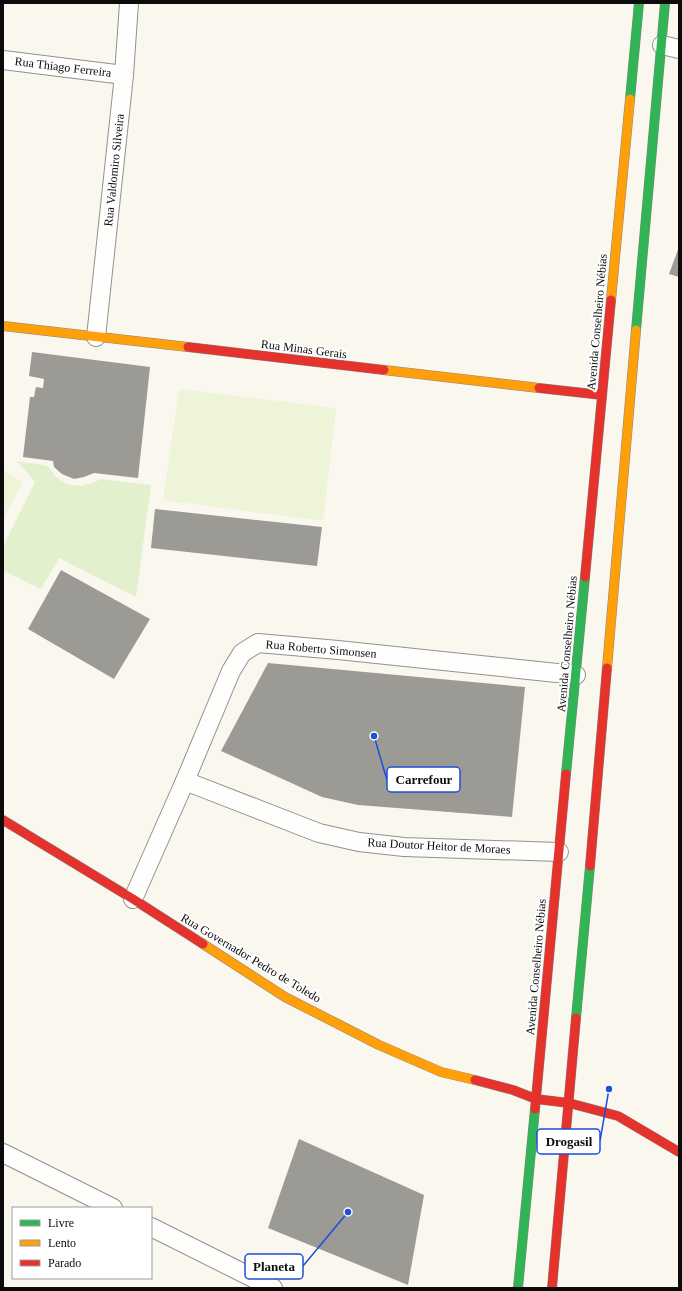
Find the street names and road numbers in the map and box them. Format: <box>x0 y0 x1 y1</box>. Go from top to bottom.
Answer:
street label: Rua Thiago Ferreira <box>14 54 113 80</box>
street label: Rua Valdomiro Silveira <box>101 112 127 227</box>
street label: Avenida Conselheiro Nébias <box>584 253 610 391</box>
street label: Rua Minas Gerais <box>260 337 348 361</box>
street label: Avenida Conselheiro Nébias <box>554 575 580 713</box>
street label: Rua Roberto Simonsen <box>265 637 377 661</box>
street label: Rua Doutor Heitor de Moraes <box>367 835 511 857</box>
street label: Avenida Conselheiro Nébias <box>523 898 549 1036</box>
street label: Rua Governador Pedro de Toledo <box>178 911 324 1005</box>

